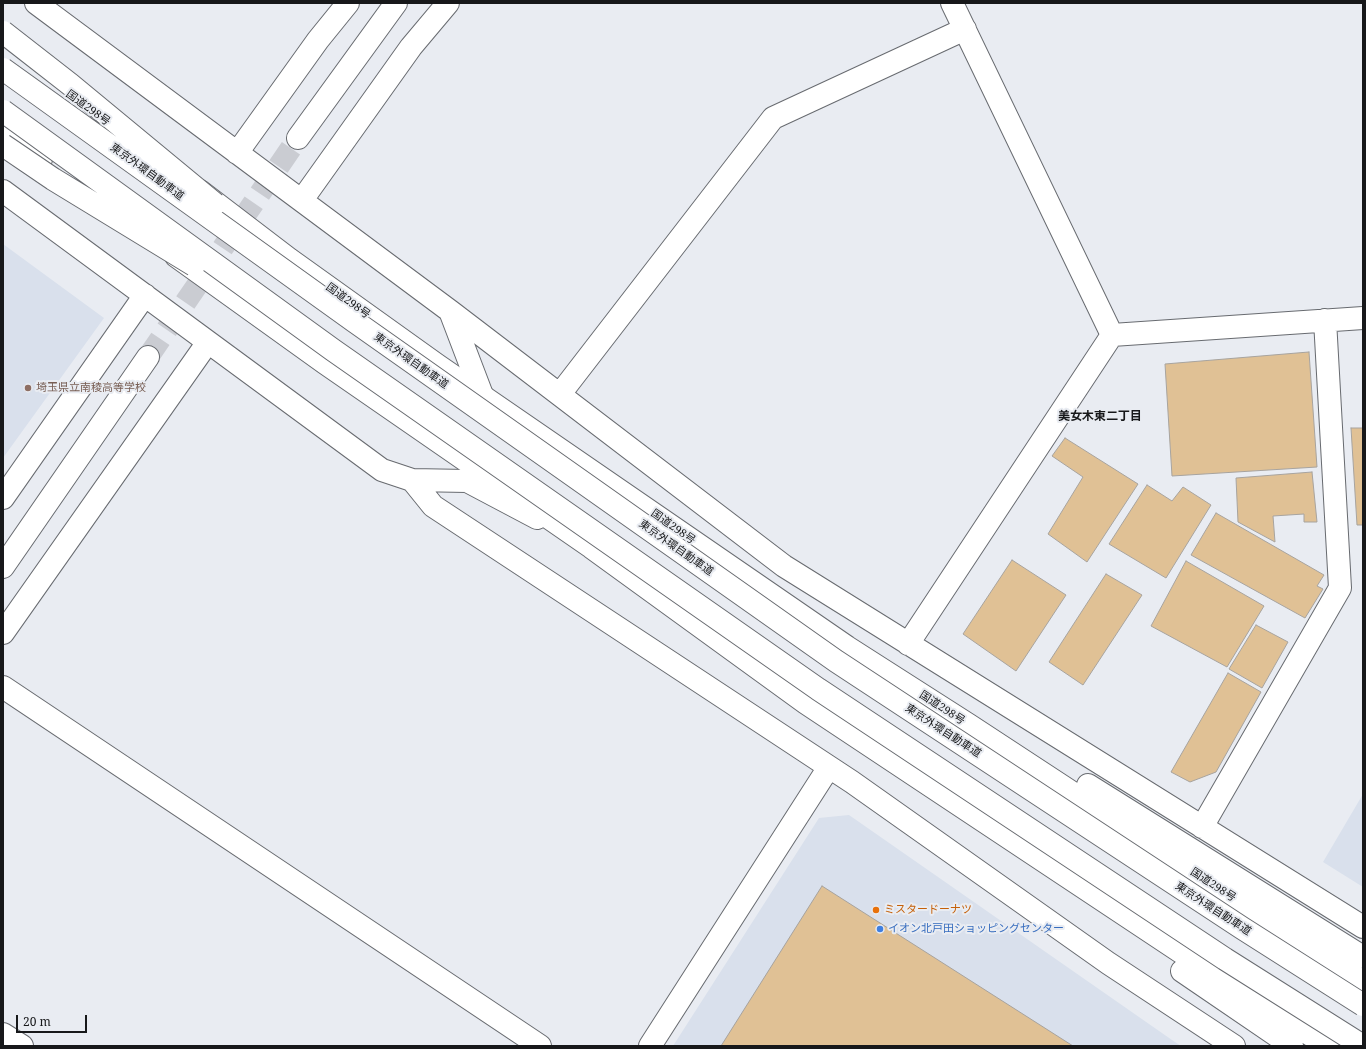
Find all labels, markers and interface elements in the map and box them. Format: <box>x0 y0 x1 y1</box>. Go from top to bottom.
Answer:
street label: 国道298号 <box>63 88 113 128</box>
street label: 東京外環自動車道 <box>108 141 186 203</box>
street label: 国道298号 <box>323 281 373 321</box>
street label: 東京外環自動車道 <box>371 330 451 392</box>
place label: 埼玉県立南稜高等学校 <box>36 381 146 395</box>
marker: 埼玉県立南稜高等学校 <box>23 383 33 393</box>
district label: 美女木東二丁目 <box>1058 410 1142 424</box>
street label: 国道298号 <box>648 507 698 547</box>
street label: 東京外環自動車道 <box>636 517 716 579</box>
street label: 国道298号 <box>917 688 967 728</box>
street label: 東京外環自動車道 <box>903 702 983 760</box>
street label: 国道298号 <box>1188 865 1238 905</box>
street label: 東京外環自動車道 <box>1173 880 1253 938</box>
place label: ミスタードーナツ <box>884 903 972 917</box>
marker: ミスタードーナツ <box>871 905 881 915</box>
place label: イオン北戸田ショッピングセンター <box>888 922 1064 936</box>
marker: イオン北戸田ショッピングセンター <box>875 924 885 934</box>
scale bar <box>18 1007 89 1033</box>
text: 20 m <box>23 1013 51 1030</box>

